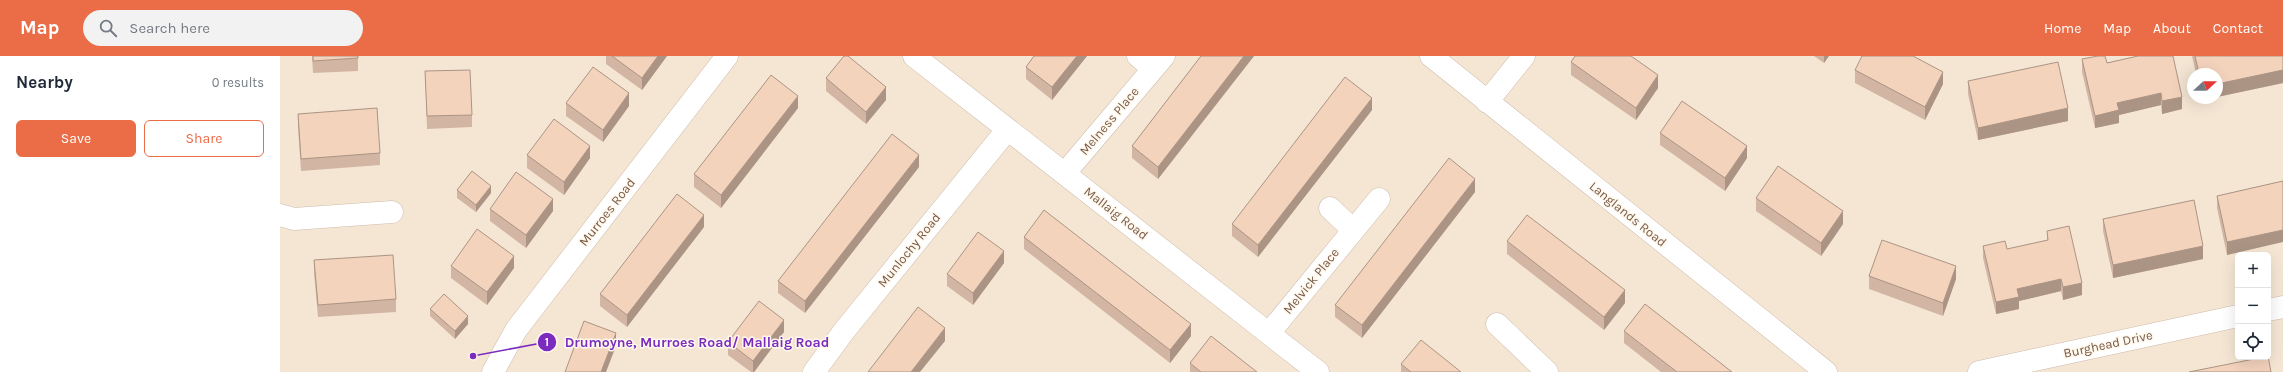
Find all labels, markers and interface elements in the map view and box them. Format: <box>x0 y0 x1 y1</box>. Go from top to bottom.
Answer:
search box <box>83 10 363 46</box>
text: Map <box>20 17 59 39</box>
icon: search <box>97 17 119 39</box>
text: Search here <box>129 19 210 37</box>
text: Home <box>2044 20 2081 37</box>
text: Map <box>2103 20 2131 37</box>
text: About <box>2153 20 2191 37</box>
text: Contact <box>2213 20 2263 37</box>
north arrow <box>2187 68 2223 104</box>
text: Nearby <box>16 72 73 92</box>
text: 0 results <box>212 75 264 90</box>
street label: Melness Place <box>1076 84 1142 158</box>
button: Save <box>16 120 136 157</box>
button: Share <box>144 120 264 157</box>
street label: Murroes Road <box>576 175 638 249</box>
street label: Langlands Road <box>1587 178 1669 250</box>
street label: Mallaig Road <box>1081 183 1151 243</box>
street label: Munlochy Road <box>875 210 943 290</box>
street label: Melvick Place <box>1280 245 1342 317</box>
map controls <box>2235 252 2271 360</box>
button: + <box>2235 252 2271 288</box>
button: − <box>2235 288 2271 324</box>
button: locate <box>2235 324 2271 360</box>
street label: Burghead Drive <box>2062 327 2154 361</box>
callout: Drumoyne, Murroes Road/ Mallaig Road <box>537 329 838 355</box>
text: Drumoyne, Murroes Road/ Mallaig Road <box>565 334 829 351</box>
text: 1 <box>545 335 549 349</box>

